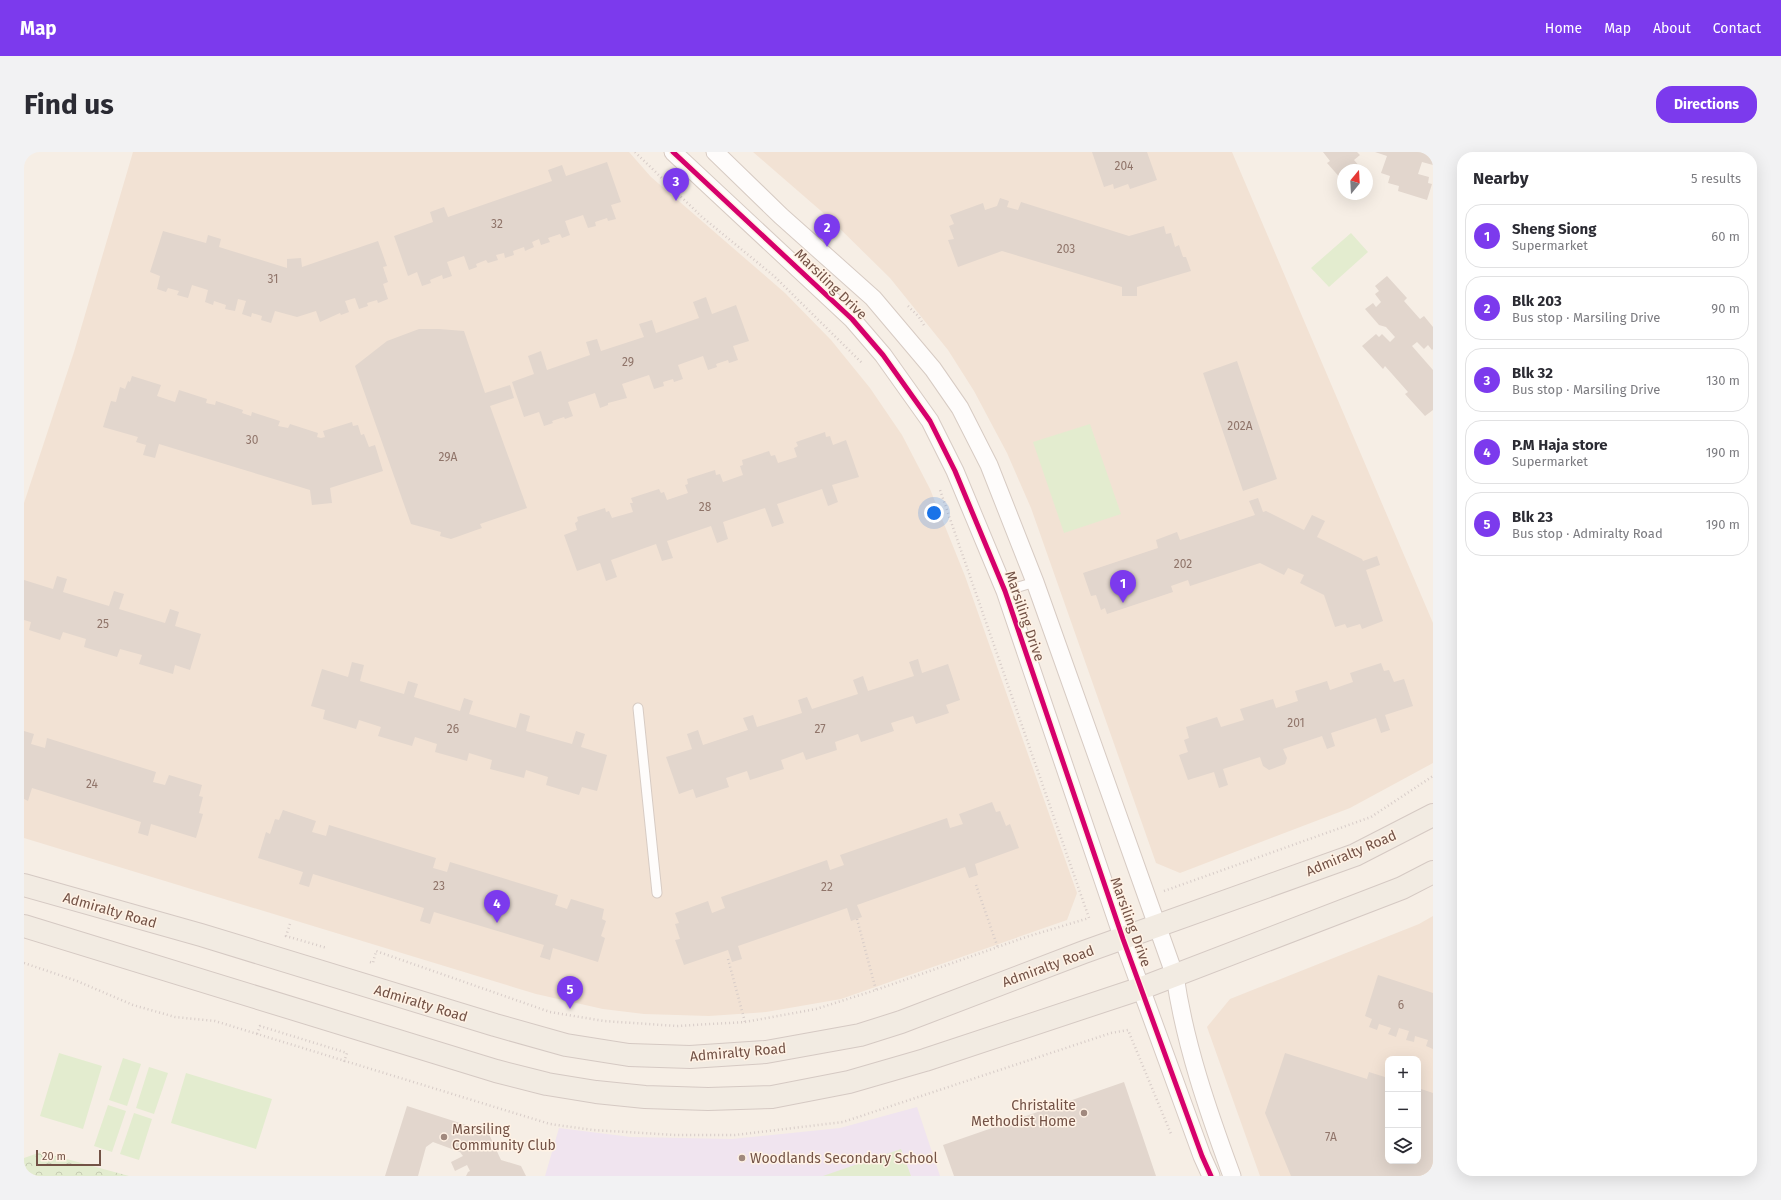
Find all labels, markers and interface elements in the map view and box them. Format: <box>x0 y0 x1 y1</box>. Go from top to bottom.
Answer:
text: Map <box>20 17 57 40</box>
text: Home <box>1545 20 1582 37</box>
text: Map <box>1604 20 1631 37</box>
text: About <box>1653 20 1691 37</box>
text: Contact <box>1713 20 1761 37</box>
button: Directions <box>1656 86 1757 123</box>
text: Find us <box>24 88 114 121</box>
house number: 204 <box>1114 159 1134 173</box>
north arrow <box>1337 164 1373 200</box>
pin: 3 <box>663 168 689 201</box>
text: Nearby <box>1473 168 1528 189</box>
text: 5 results <box>1691 171 1741 186</box>
pin: 2 <box>814 214 840 247</box>
house number: 32 <box>491 217 503 231</box>
text: Sheng Siong <box>1512 220 1596 238</box>
text: 1 <box>1484 229 1490 244</box>
text: 60 m <box>1711 229 1740 244</box>
text: Supermarket <box>1512 238 1588 253</box>
house number: 203 <box>1057 242 1075 256</box>
street label: Marsiling Drive <box>791 246 870 323</box>
house number: 31 <box>268 272 278 286</box>
text: Blk 203 <box>1512 292 1562 310</box>
text: 2 <box>1484 301 1490 316</box>
text: 90 m <box>1711 301 1740 316</box>
text: Bus stop · Marsiling Drive <box>1512 310 1660 325</box>
house number: 29 <box>622 355 634 369</box>
text: Blk 32 <box>1512 364 1553 382</box>
text: 3 <box>1484 373 1490 388</box>
text: 130 m <box>1706 373 1740 388</box>
text: Bus stop · Marsiling Drive <box>1512 382 1660 397</box>
house number: 202A <box>1227 419 1253 433</box>
house number: 30 <box>246 433 259 447</box>
text: P.M Haja store <box>1512 436 1608 454</box>
text: 4 <box>1483 445 1491 460</box>
text: 190 m <box>1706 445 1740 460</box>
house number: 29A <box>439 450 458 464</box>
text: Supermarket <box>1512 454 1588 469</box>
house number: 28 <box>699 500 712 514</box>
your location <box>924 503 944 523</box>
text: Blk 23 <box>1512 508 1553 526</box>
text: 5 <box>1484 517 1490 532</box>
text: 190 m <box>1706 517 1740 532</box>
text: Bus stop · Admiralty Road <box>1512 526 1663 541</box>
house number: 202 <box>1174 557 1192 571</box>
street label: Marsiling Drive <box>1001 569 1048 663</box>
pin: 1 <box>1110 570 1136 603</box>
house number: 25 <box>97 617 109 631</box>
house number: 201 <box>1287 716 1305 730</box>
house number: 26 <box>447 722 459 736</box>
house number: 27 <box>814 722 826 736</box>
house number: 24 <box>86 777 99 791</box>
street label: Admiralty Road <box>1303 827 1399 880</box>
street label: Marsiling Drive <box>1106 875 1155 969</box>
house number: 23 <box>433 879 445 893</box>
house number: 22 <box>821 880 833 894</box>
street label: Admiralty Road <box>61 889 159 932</box>
pin: 4 <box>484 890 510 923</box>
street label: Admiralty Road <box>1000 942 1097 991</box>
pin: 5 <box>557 976 583 1009</box>
street label: Admiralty Road <box>372 981 470 1026</box>
house number: 6 <box>1398 998 1404 1012</box>
street label: Admiralty Road <box>689 1040 787 1065</box>
map controls <box>1385 1056 1421 1164</box>
button: + <box>1385 1056 1421 1092</box>
button: − <box>1385 1092 1421 1128</box>
place label: Christalite Methodist Home <box>971 1097 1076 1130</box>
marker: Christalite Methodist Home <box>1079 1108 1089 1118</box>
place label: Marsiling Community Club <box>452 1121 556 1154</box>
button: layers <box>1385 1128 1421 1164</box>
house number: 7A <box>1325 1130 1337 1144</box>
marker: Marsiling Community Club <box>439 1132 449 1142</box>
scale bar <box>36 1148 101 1167</box>
text: 20 m <box>42 1150 66 1163</box>
place label: Woodlands Secondary School <box>750 1150 938 1167</box>
marker: Woodlands Secondary School <box>737 1153 747 1163</box>

